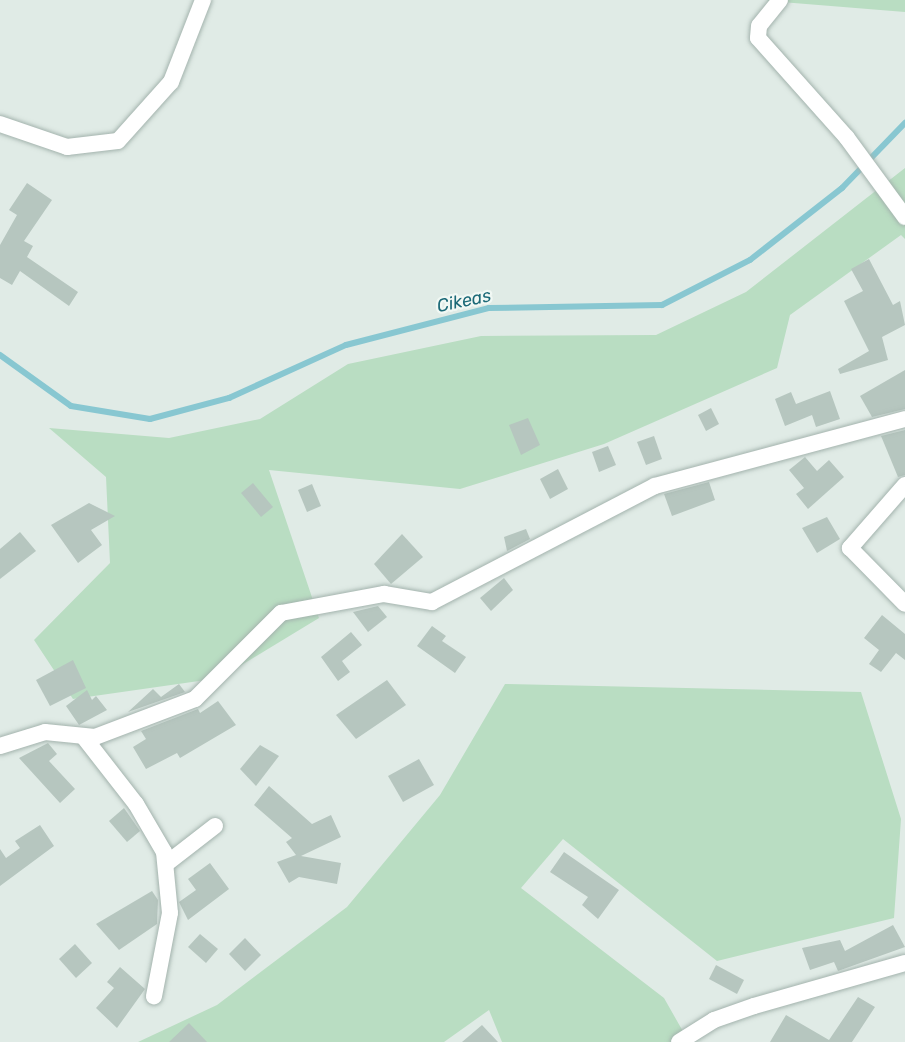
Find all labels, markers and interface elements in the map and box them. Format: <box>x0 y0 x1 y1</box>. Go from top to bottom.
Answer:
water label: Cikeas <box>435 285 493 317</box>

